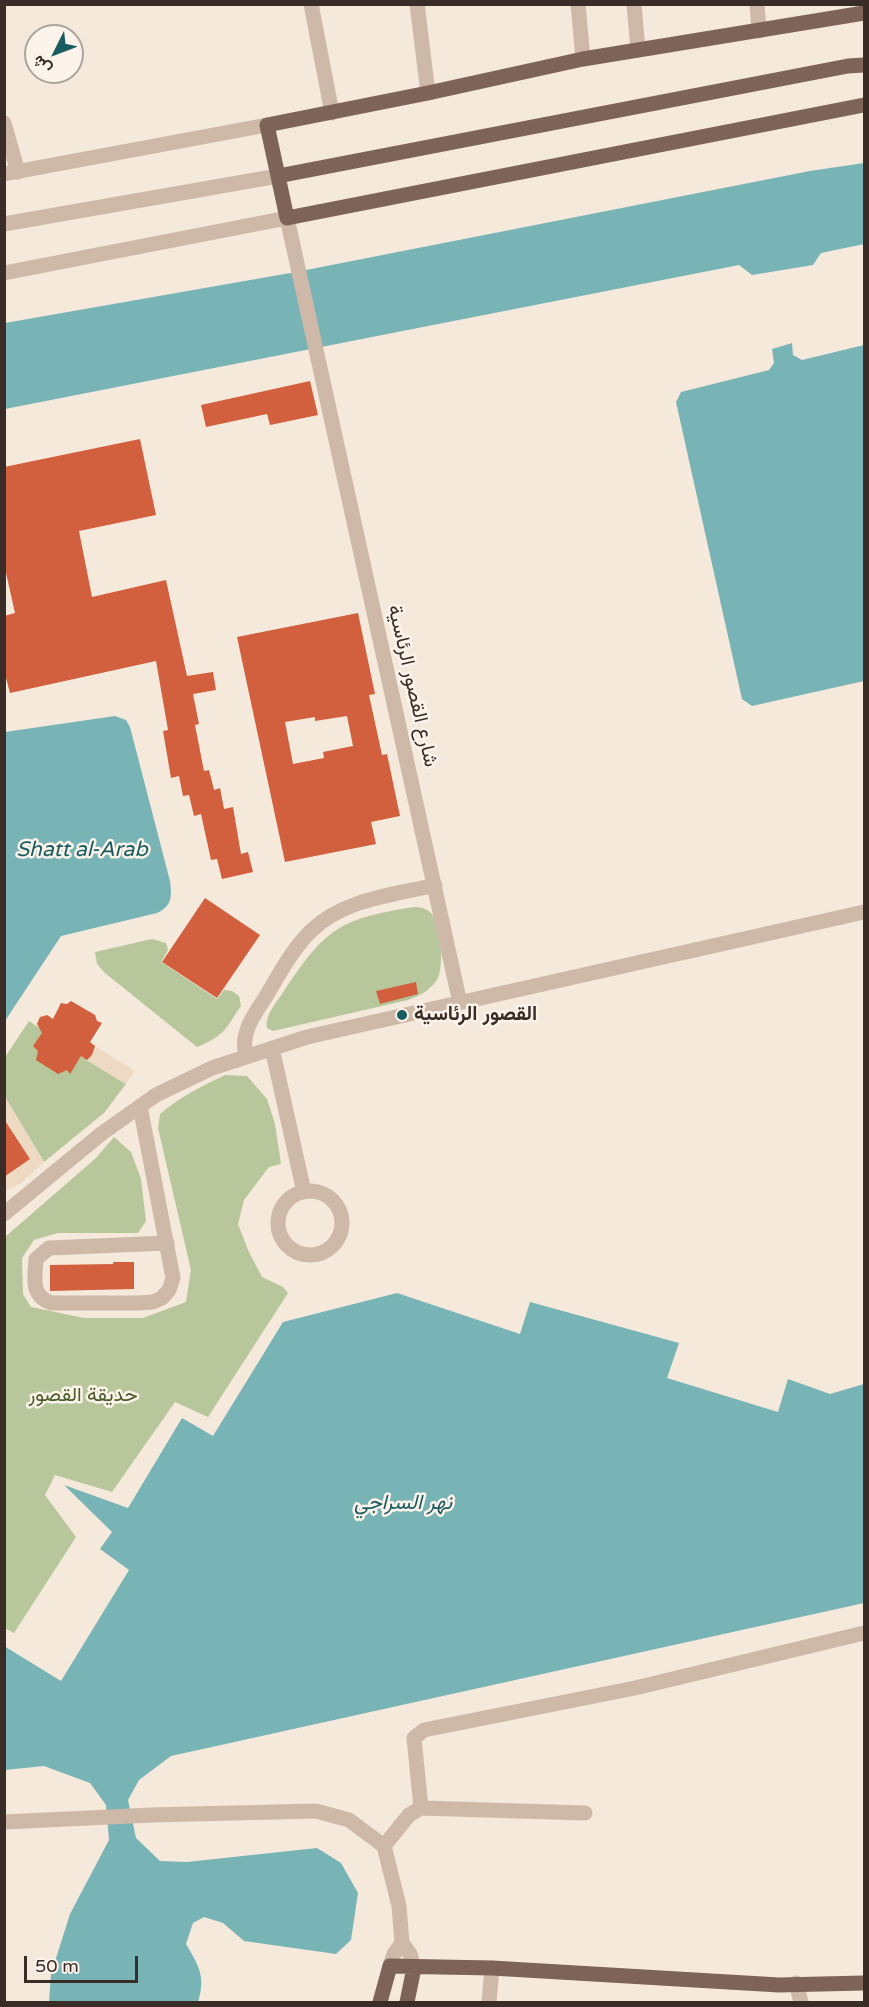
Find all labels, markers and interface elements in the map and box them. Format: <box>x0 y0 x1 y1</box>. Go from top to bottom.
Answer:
north arrow <box>24 24 84 84</box>
text: ش <box>28 51 56 79</box>
street label: شارع القصور الرئاسية <box>382 603 442 769</box>
water label: Shatt al-Arab <box>16 837 148 863</box>
place label: القصور الرئاسية <box>414 1003 537 1027</box>
marker: القصور الرئاسية <box>395 1008 409 1022</box>
park label: حديقة القصور <box>28 1384 138 1408</box>
water label: نهر السراجي <box>354 1490 452 1516</box>
scale bar <box>27 1944 141 1982</box>
text: 50 m <box>35 1955 79 1977</box>

